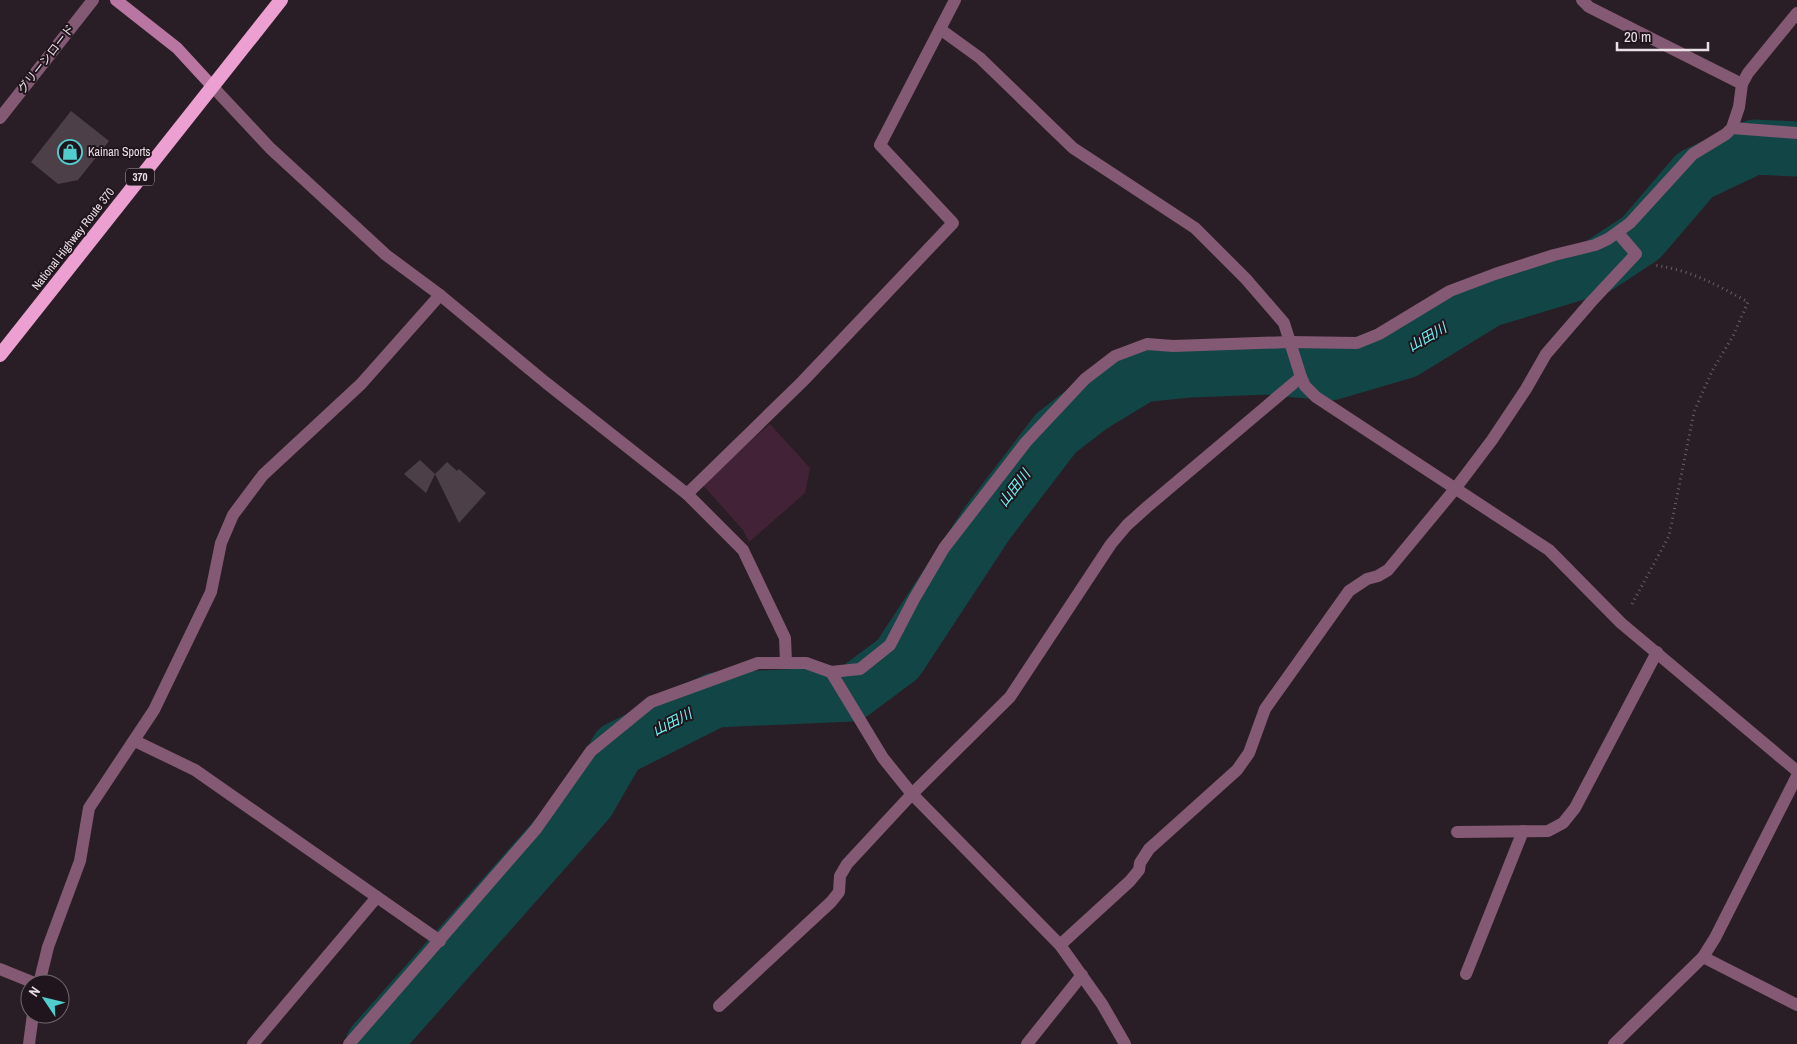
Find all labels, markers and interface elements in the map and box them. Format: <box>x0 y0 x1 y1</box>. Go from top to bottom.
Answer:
scale bar <box>1617 20 1708 52</box>
street label: グリーンロード <box>14 21 78 97</box>
text: 20 m <box>1624 26 1651 47</box>
shop icon: Kainan Sports <box>57 139 83 165</box>
place label: Kainan Sports <box>88 144 150 160</box>
road number: 370 <box>126 168 154 186</box>
street label: National Highway Route 370 <box>28 185 118 293</box>
water label: 山田川 <box>1404 318 1451 355</box>
water label: 山田川 <box>994 464 1035 510</box>
water label: 山田川 <box>649 704 697 740</box>
north arrow <box>20 974 70 1024</box>
text: N <box>25 983 44 1000</box>

